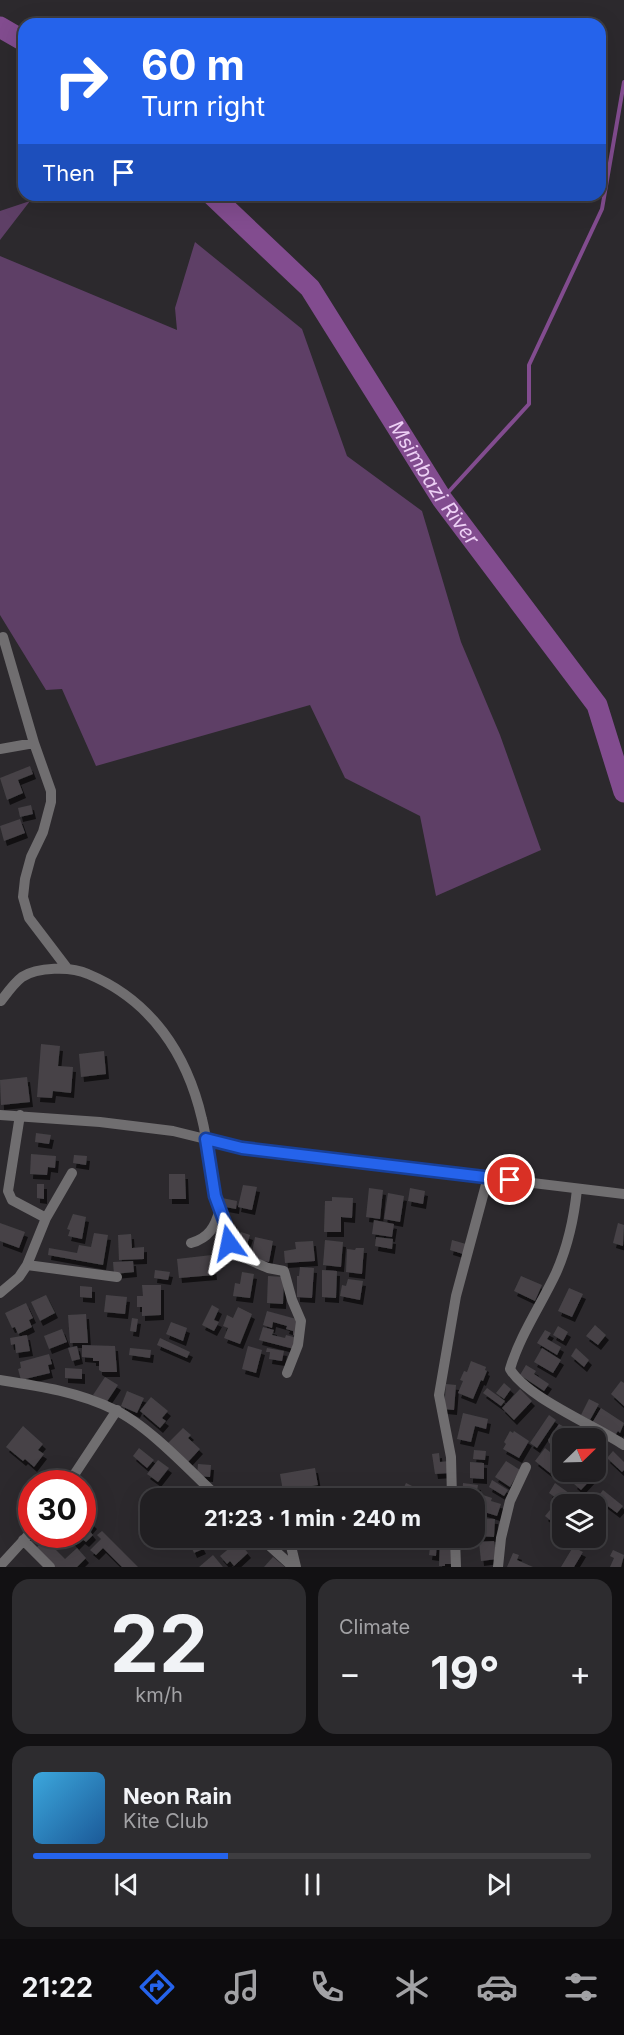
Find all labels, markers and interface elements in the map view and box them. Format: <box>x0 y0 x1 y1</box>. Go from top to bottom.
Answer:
text: 60 m <box>141 39 245 90</box>
icon: right <box>42 42 120 120</box>
text: Turn right <box>141 90 265 123</box>
icon: arrive <box>107 156 140 189</box>
text: Then <box>42 160 95 186</box>
water label: Msimbazi River <box>384 416 485 550</box>
pin <box>484 1154 535 1205</box>
icon: arrive <box>493 1163 526 1196</box>
position arrow <box>197 1211 261 1275</box>
north arrow <box>552 1428 606 1482</box>
map controls <box>552 1428 606 1548</box>
speed limit sign: 30 <box>18 1470 96 1548</box>
button: layers <box>552 1494 606 1548</box>
text: 21:23 · 1 min · 240 m <box>204 1505 421 1531</box>
text: 22 <box>110 1596 208 1691</box>
text: Climate <box>339 1615 410 1639</box>
text: 19° <box>430 1645 500 1700</box>
text: − <box>339 1653 361 1693</box>
text: + <box>569 1653 591 1693</box>
text: km/h <box>135 1683 183 1707</box>
text: Neon Rain <box>123 1783 232 1809</box>
text: Kite Club <box>123 1809 209 1833</box>
icon: previous <box>110 1868 143 1901</box>
icon: pause <box>296 1868 329 1901</box>
icon: next <box>482 1868 515 1901</box>
icon: directions <box>136 1966 178 2008</box>
icon: music <box>221 1966 263 2008</box>
icon: phone <box>306 1966 348 2008</box>
icon: climate <box>391 1966 433 2008</box>
icon: car <box>476 1966 518 2008</box>
icon: filters <box>560 1966 602 2008</box>
text: 21:22 <box>21 1971 93 2004</box>

